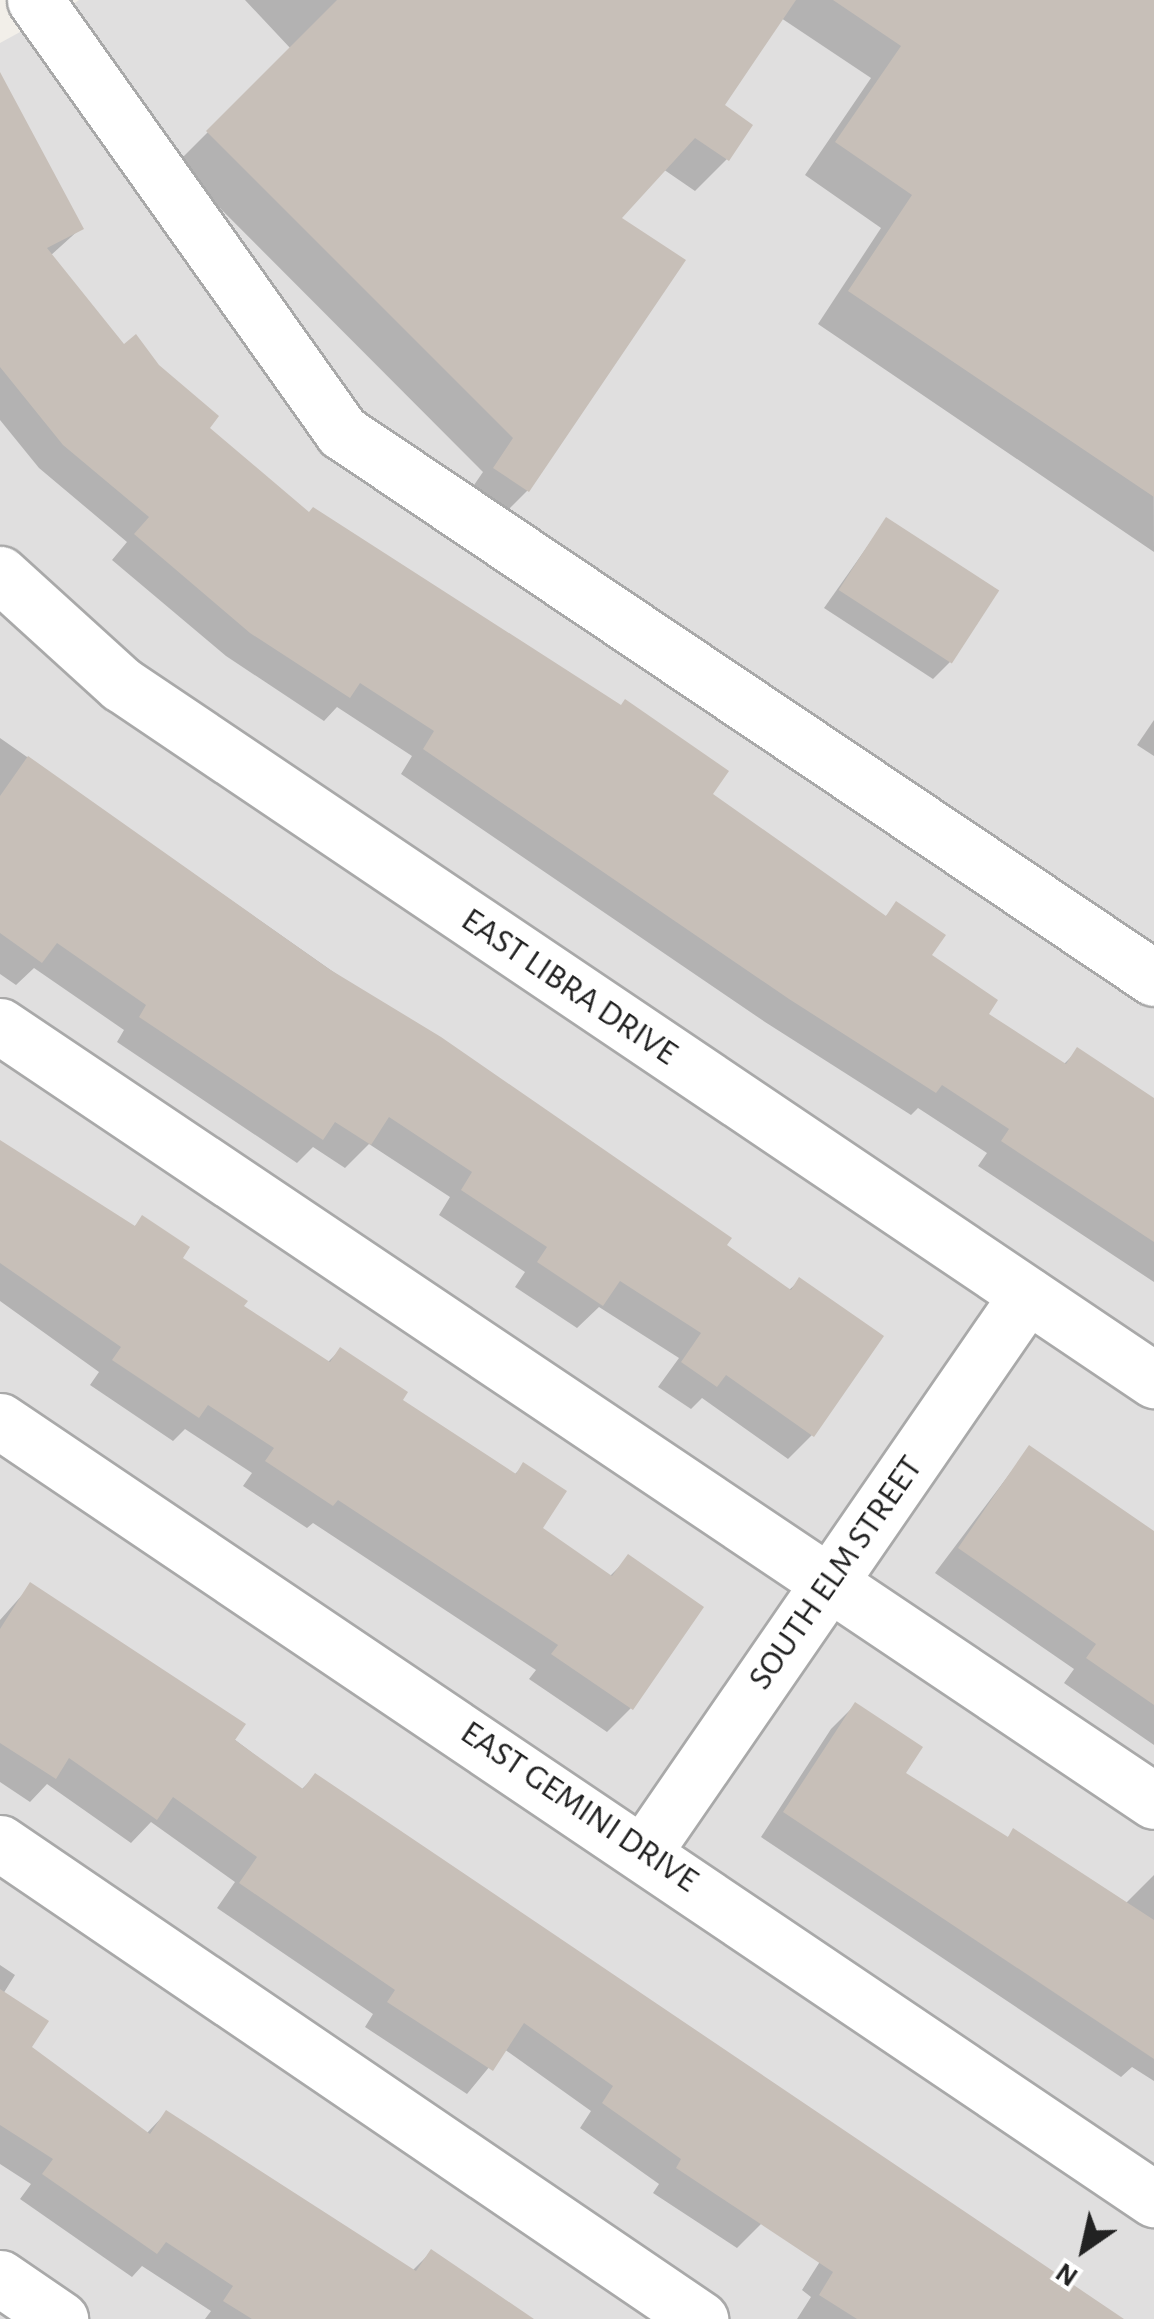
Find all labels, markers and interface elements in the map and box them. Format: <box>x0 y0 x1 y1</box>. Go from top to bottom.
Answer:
street label: EAST LIBRA DRIVE <box>453 899 685 1075</box>
street label: SOUTH ELM STREET <box>740 1448 932 1698</box>
street label: EAST GEMINI DRIVE <box>452 1712 706 1902</box>
north arrow <box>1034 2199 1134 2299</box>
text: N <box>1051 2257 1083 2291</box>

